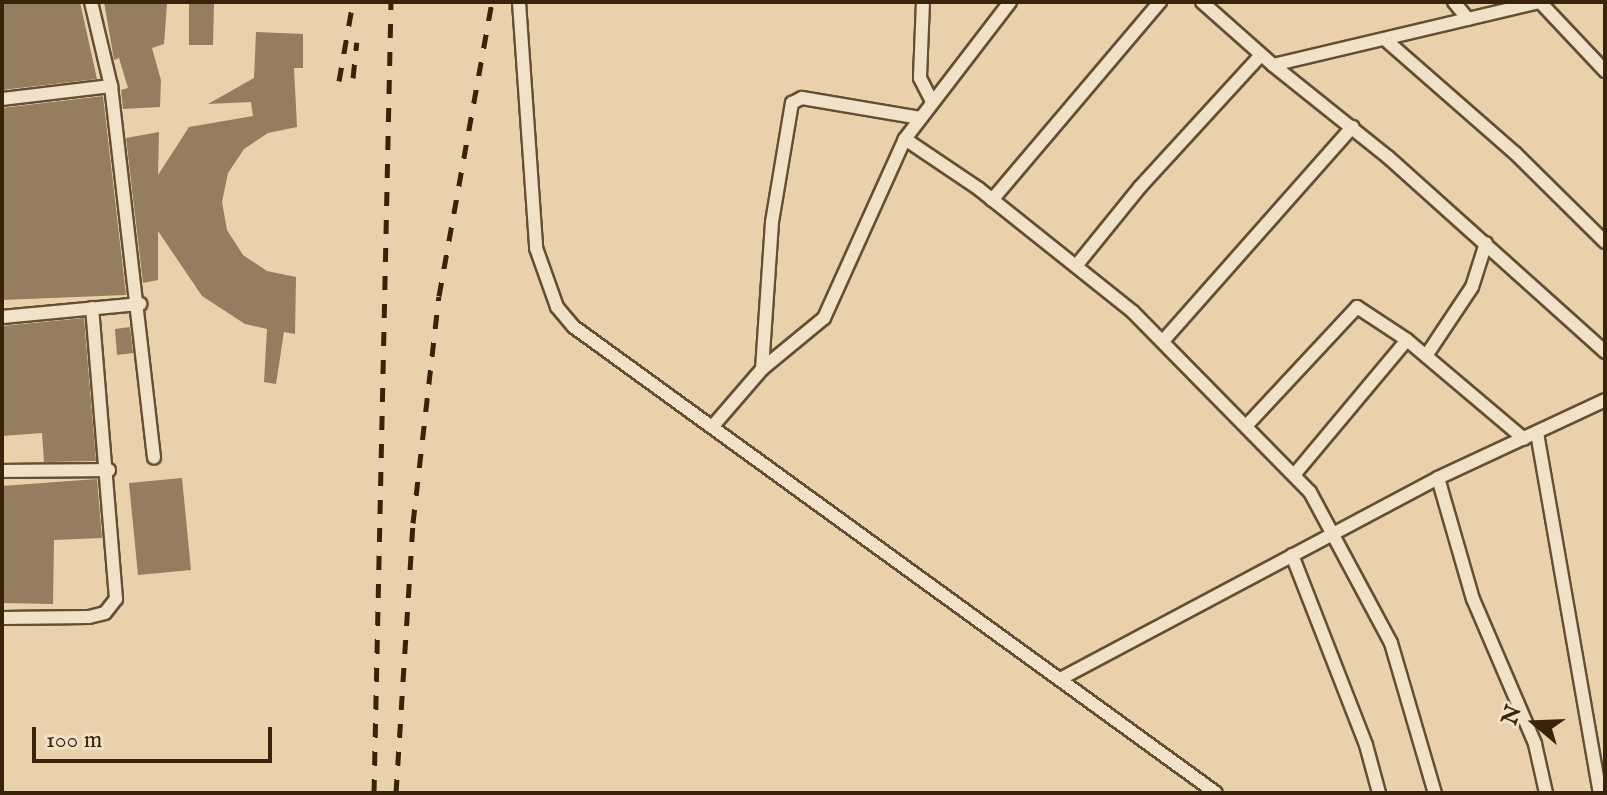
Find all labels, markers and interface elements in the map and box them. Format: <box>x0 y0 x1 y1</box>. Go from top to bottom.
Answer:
north arrow <box>1495 683 1575 763</box>
text: N <box>1496 702 1529 729</box>
scale bar <box>36 711 276 761</box>
text: 100 m <box>46 725 102 756</box>

